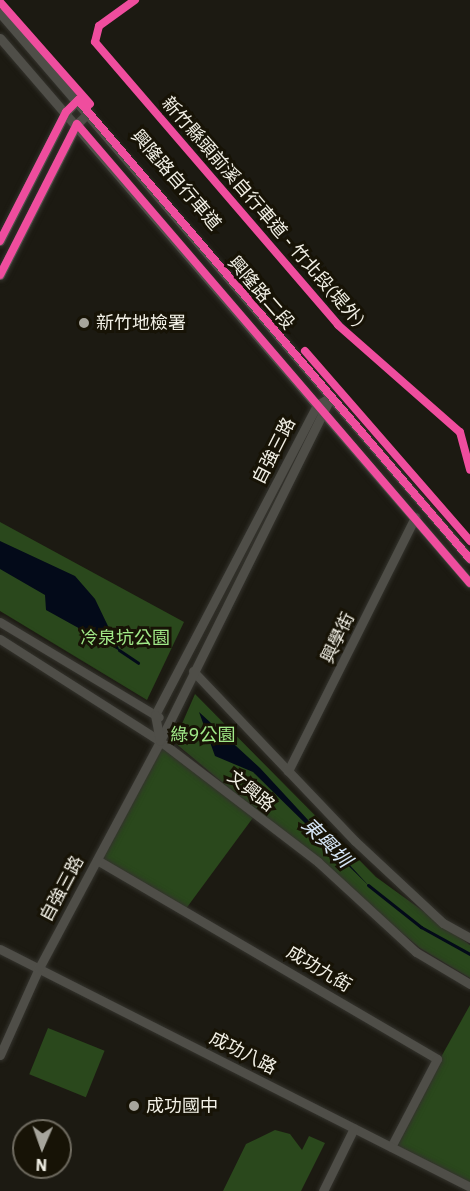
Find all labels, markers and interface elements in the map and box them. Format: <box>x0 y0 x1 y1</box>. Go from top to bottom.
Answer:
street label: 新竹縣頭前溪自行車道 - 竹北段(堤外) <box>157 93 369 331</box>
street label: 興隆路自行車道 <box>127 125 225 235</box>
street label: 興隆路二段 <box>223 252 299 334</box>
place label: 新竹地檢署 <box>96 312 186 334</box>
marker: 新竹地檢署 <box>77 316 91 330</box>
street label: 自強三路 <box>248 414 300 488</box>
street label: 興學街 <box>316 609 360 667</box>
park label: 冷泉坑公園 <box>80 627 170 649</box>
park label: 綠9公園 <box>171 724 235 746</box>
street label: 文興路 <box>223 766 279 816</box>
water label: 東興圳 <box>297 812 357 872</box>
street label: 自強三路 <box>36 852 88 926</box>
street label: 成功九街 <box>283 941 355 997</box>
street label: 成功八路 <box>206 1027 280 1079</box>
place label: 成功國中 <box>146 1095 218 1117</box>
marker: 成功國中 <box>127 1099 141 1113</box>
north arrow <box>12 1119 72 1179</box>
text: N <box>35 1155 48 1175</box>

